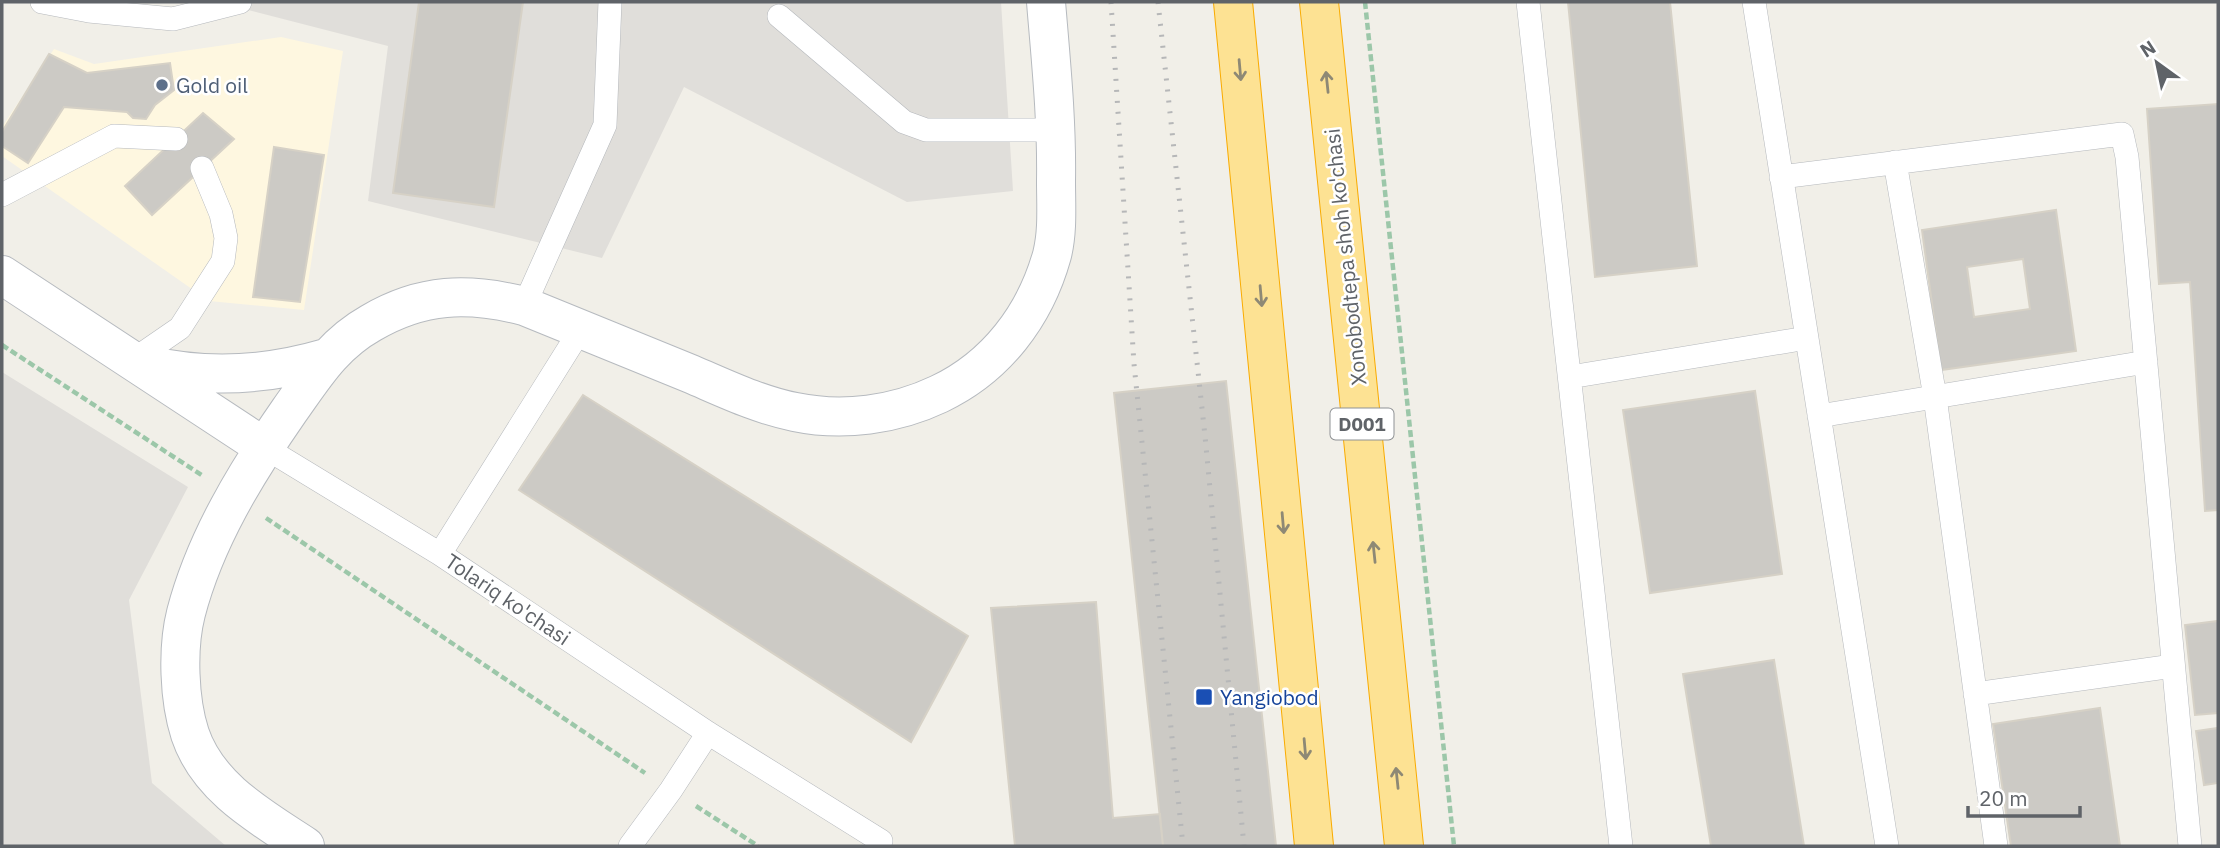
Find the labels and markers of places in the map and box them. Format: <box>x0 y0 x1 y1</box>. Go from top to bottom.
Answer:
place label: Gold oil <box>176 71 248 99</box>
marker: Gold oil <box>154 77 170 93</box>
place label: Yangiobod <box>1220 683 1319 711</box>
marker: Yangiobod <box>1194 687 1214 707</box>

